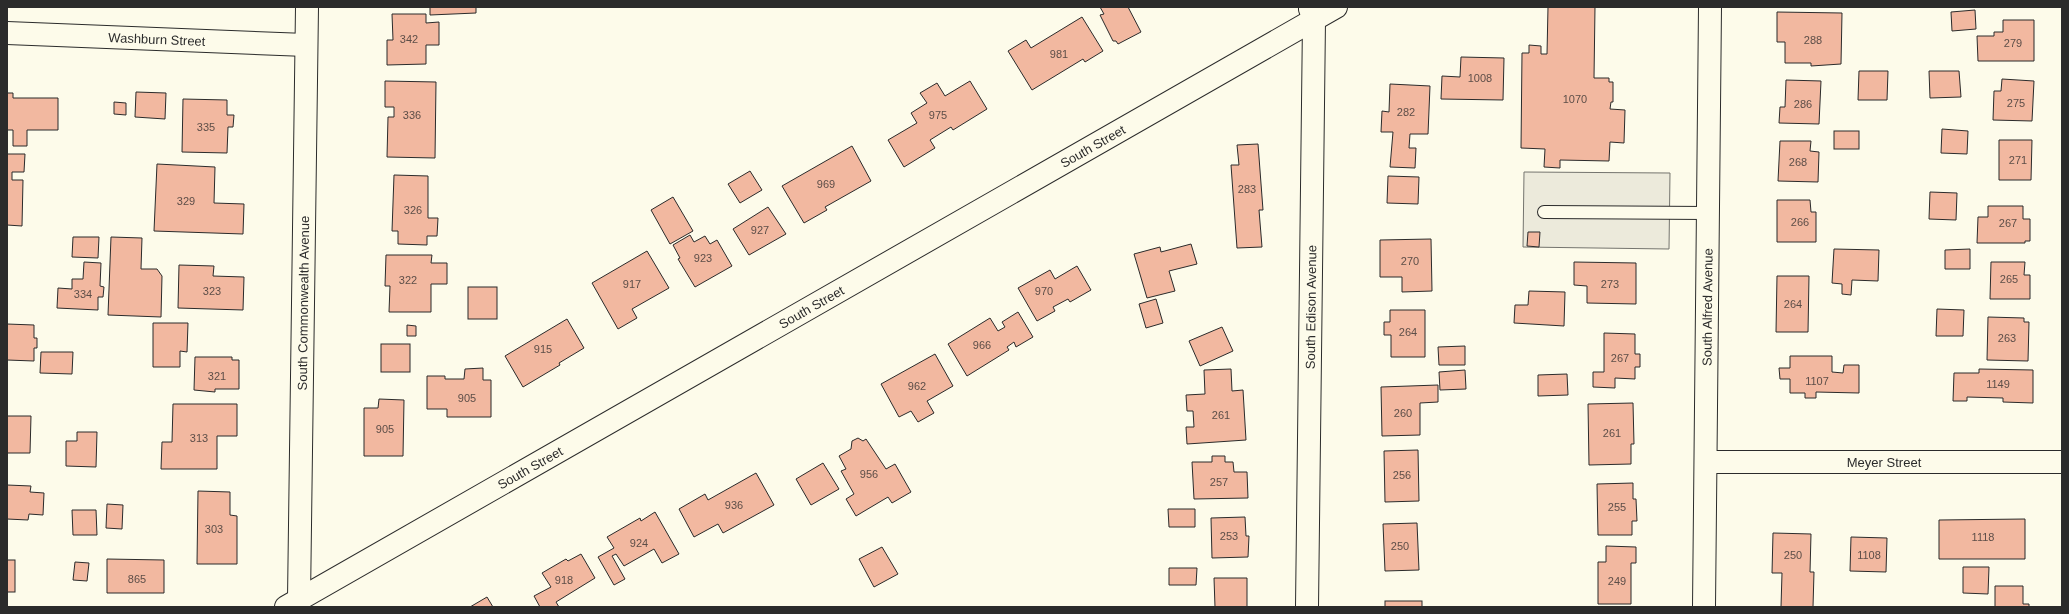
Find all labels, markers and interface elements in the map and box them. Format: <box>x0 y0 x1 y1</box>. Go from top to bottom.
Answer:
street label: Washburn Street <box>108 30 206 48</box>
house number: 342 <box>400 33 418 45</box>
house number: 288 <box>1804 34 1822 46</box>
house number: 279 <box>2004 37 2022 49</box>
house number: 981 <box>1050 48 1068 60</box>
house number: 1008 <box>1468 72 1492 84</box>
house number: 1070 <box>1563 93 1587 105</box>
house number: 275 <box>2007 97 2025 109</box>
house number: 286 <box>1794 98 1812 110</box>
house number: 282 <box>1397 106 1415 118</box>
house number: 336 <box>403 109 421 121</box>
house number: 975 <box>929 109 947 121</box>
house number: 335 <box>197 121 215 133</box>
street label: South Street <box>1057 121 1128 171</box>
house number: 271 <box>2009 154 2027 166</box>
house number: 268 <box>1789 156 1807 168</box>
house number: 969 <box>817 178 835 190</box>
house number: 283 <box>1238 183 1256 195</box>
house number: 329 <box>177 195 195 207</box>
house number: 326 <box>404 204 422 216</box>
street label: South Commonwealth Avenue <box>294 216 312 391</box>
house number: 266 <box>1791 216 1809 228</box>
house number: 267 <box>1999 217 2017 229</box>
house number: 927 <box>751 224 769 236</box>
street label: South Edison Avenue <box>1302 245 1319 369</box>
street label: South Alfred Avenue <box>1699 248 1715 366</box>
house number: 923 <box>694 252 712 264</box>
house number: 270 <box>1401 255 1419 267</box>
house number: 265 <box>2000 273 2018 285</box>
house number: 322 <box>399 274 417 286</box>
house number: 917 <box>623 278 641 290</box>
house number: 273 <box>1601 278 1619 290</box>
street label: South Street <box>776 282 847 331</box>
house number: 323 <box>203 285 221 297</box>
house number: 970 <box>1035 285 1053 297</box>
house number: 334 <box>74 288 92 300</box>
house number: 264 <box>1784 298 1802 310</box>
house number: 264 <box>1399 326 1417 338</box>
house number: 263 <box>1998 332 2016 344</box>
house number: 966 <box>973 339 991 351</box>
house number: 915 <box>534 343 552 355</box>
house number: 267 <box>1611 352 1629 364</box>
house number: 321 <box>208 370 226 382</box>
house number: 1107 <box>1805 375 1829 387</box>
house number: 1149 <box>1986 378 2010 390</box>
house number: 962 <box>908 380 926 392</box>
house number: 905 <box>458 392 476 404</box>
house number: 260 <box>1394 407 1412 419</box>
house number: 261 <box>1212 409 1230 421</box>
house number: 905 <box>376 423 394 435</box>
house number: 261 <box>1603 427 1621 439</box>
house number: 313 <box>190 432 208 444</box>
street label: South Street <box>495 443 565 492</box>
street label: Meyer Street <box>1847 455 1922 470</box>
house number: 956 <box>860 468 878 480</box>
house number: 256 <box>1393 469 1411 481</box>
house number: 257 <box>1210 476 1228 488</box>
house number: 936 <box>725 499 743 511</box>
house number: 255 <box>1608 501 1626 513</box>
house number: 303 <box>205 523 223 535</box>
house number: 253 <box>1220 530 1238 542</box>
house number: 1118 <box>1972 531 1994 543</box>
house number: 924 <box>630 537 648 549</box>
house number: 250 <box>1391 540 1409 552</box>
house number: 250 <box>1784 549 1802 561</box>
house number: 1108 <box>1857 549 1881 561</box>
house number: 865 <box>128 573 146 585</box>
house number: 918 <box>555 574 573 586</box>
house number: 249 <box>1608 575 1626 587</box>

